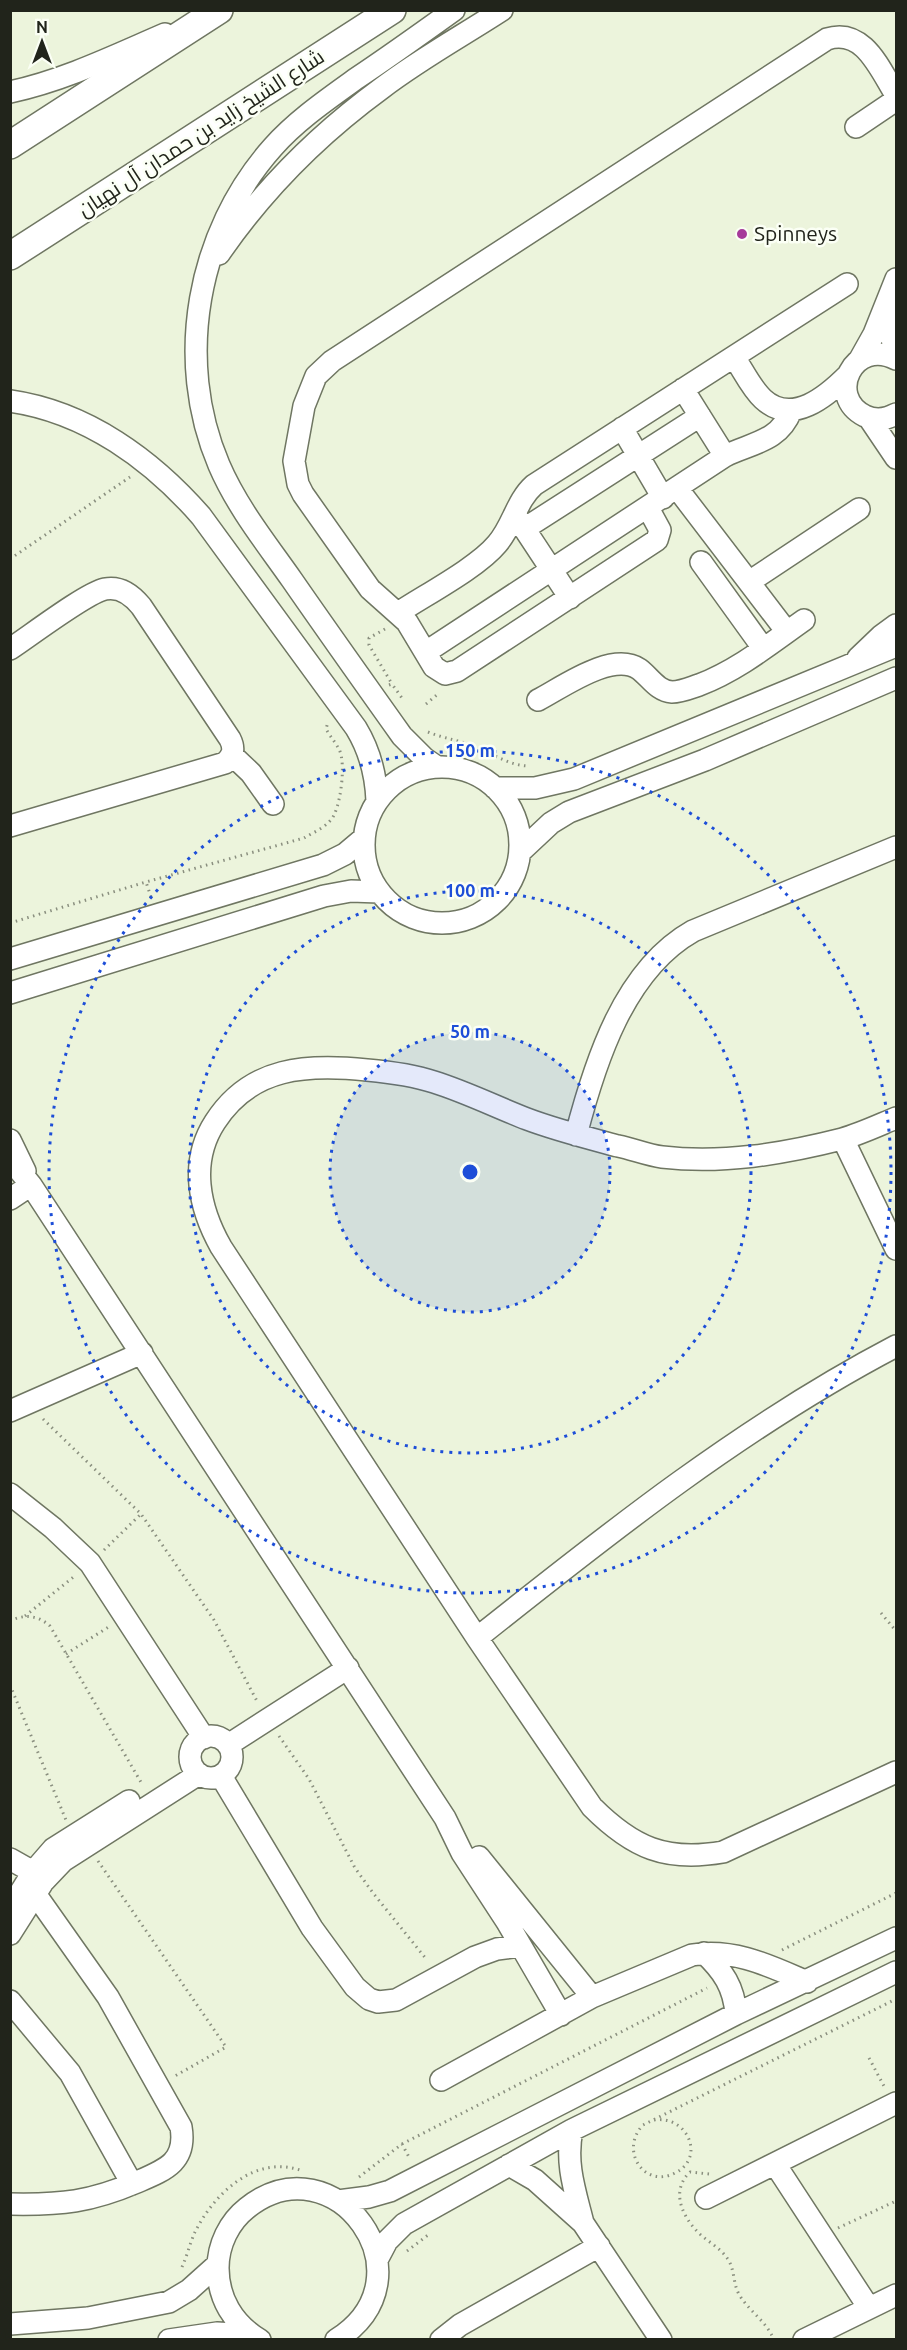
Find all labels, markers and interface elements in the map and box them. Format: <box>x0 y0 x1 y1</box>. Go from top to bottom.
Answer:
north arrow <box>12 12 72 72</box>
text: N <box>36 18 48 36</box>
street label: شارع الشيخ زايد بن حمدان آل نهيان <box>73 43 330 223</box>
place label: Spinneys <box>754 221 837 245</box>
marker: Spinneys <box>735 227 749 241</box>
text: 150 m <box>445 740 495 760</box>
text: 100 m <box>445 880 495 900</box>
text: 50 m <box>450 1021 490 1041</box>
centre of rings <box>460 1162 480 1182</box>

